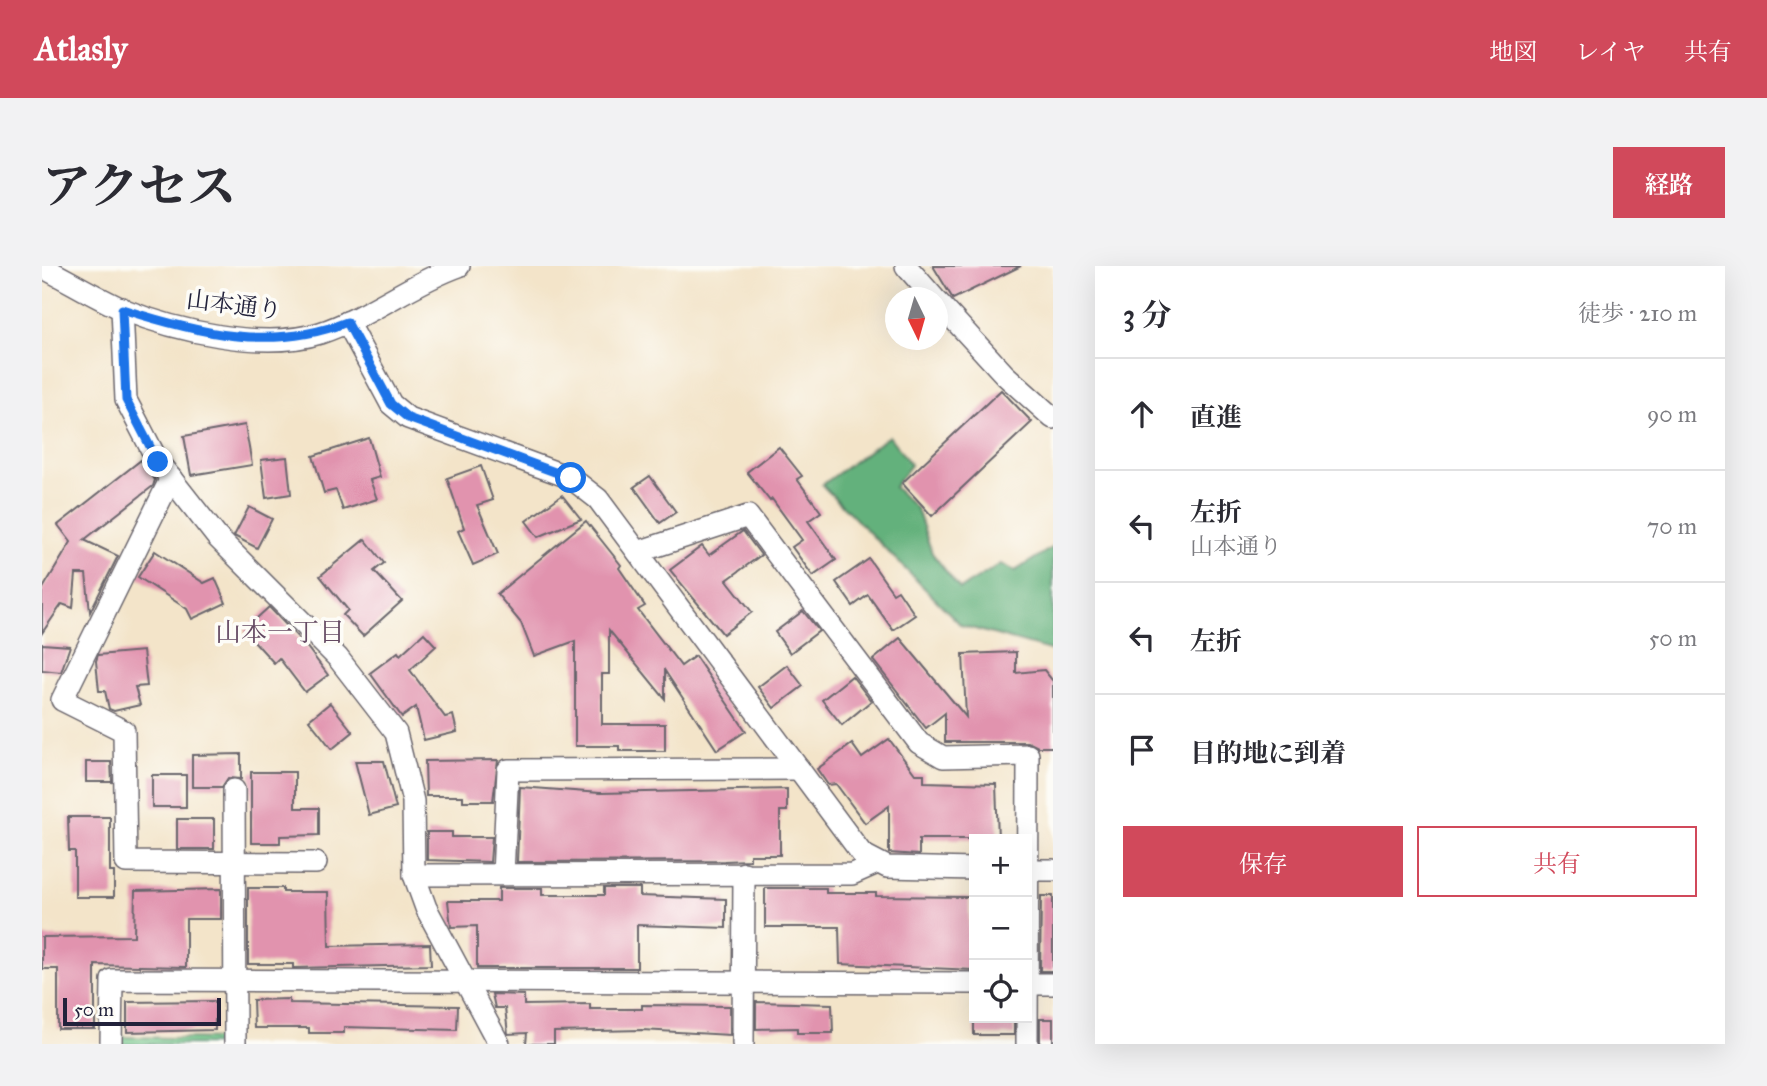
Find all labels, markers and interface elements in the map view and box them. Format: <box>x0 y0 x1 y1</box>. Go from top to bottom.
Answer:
text: Atlasly <box>35 29 127 69</box>
text: 地図 <box>1489 37 1537 67</box>
text: レイヤ <box>1575 37 1646 67</box>
text: 共有 <box>1684 37 1732 67</box>
button: 経路 <box>1613 147 1725 218</box>
text: アクセス <box>42 157 237 216</box>
street label: 山本通り <box>185 284 283 326</box>
north arrow <box>885 287 948 350</box>
text: 3 分 <box>1123 297 1171 333</box>
text: 徒歩 · 210 m <box>1578 299 1697 327</box>
icon: ahead <box>1123 395 1161 433</box>
text: 90 m <box>1647 400 1697 428</box>
text: 直進 <box>1190 401 1242 433</box>
route end <box>142 446 173 477</box>
route start <box>555 462 586 493</box>
text: 左折 <box>1190 496 1242 528</box>
icon: left <box>1123 507 1161 545</box>
text: 70 m <box>1647 512 1697 540</box>
text: 山本通り <box>1190 532 1282 560</box>
district label: 山本一丁目 <box>215 616 345 648</box>
icon: left <box>1123 619 1161 657</box>
text: 50 m <box>1649 624 1697 652</box>
text: 左折 <box>1190 625 1242 657</box>
icon: arrive <box>1123 731 1161 769</box>
text: 目的地に到着 <box>1190 737 1346 769</box>
button: 保存 <box>1123 826 1403 897</box>
button: 共有 <box>1417 826 1697 897</box>
map controls <box>969 834 1032 1023</box>
button: + <box>969 834 1032 897</box>
button: − <box>969 897 1032 960</box>
button: locate <box>969 960 1032 1023</box>
scale bar <box>63 995 220 1027</box>
text: 50 m <box>74 998 114 1021</box>

